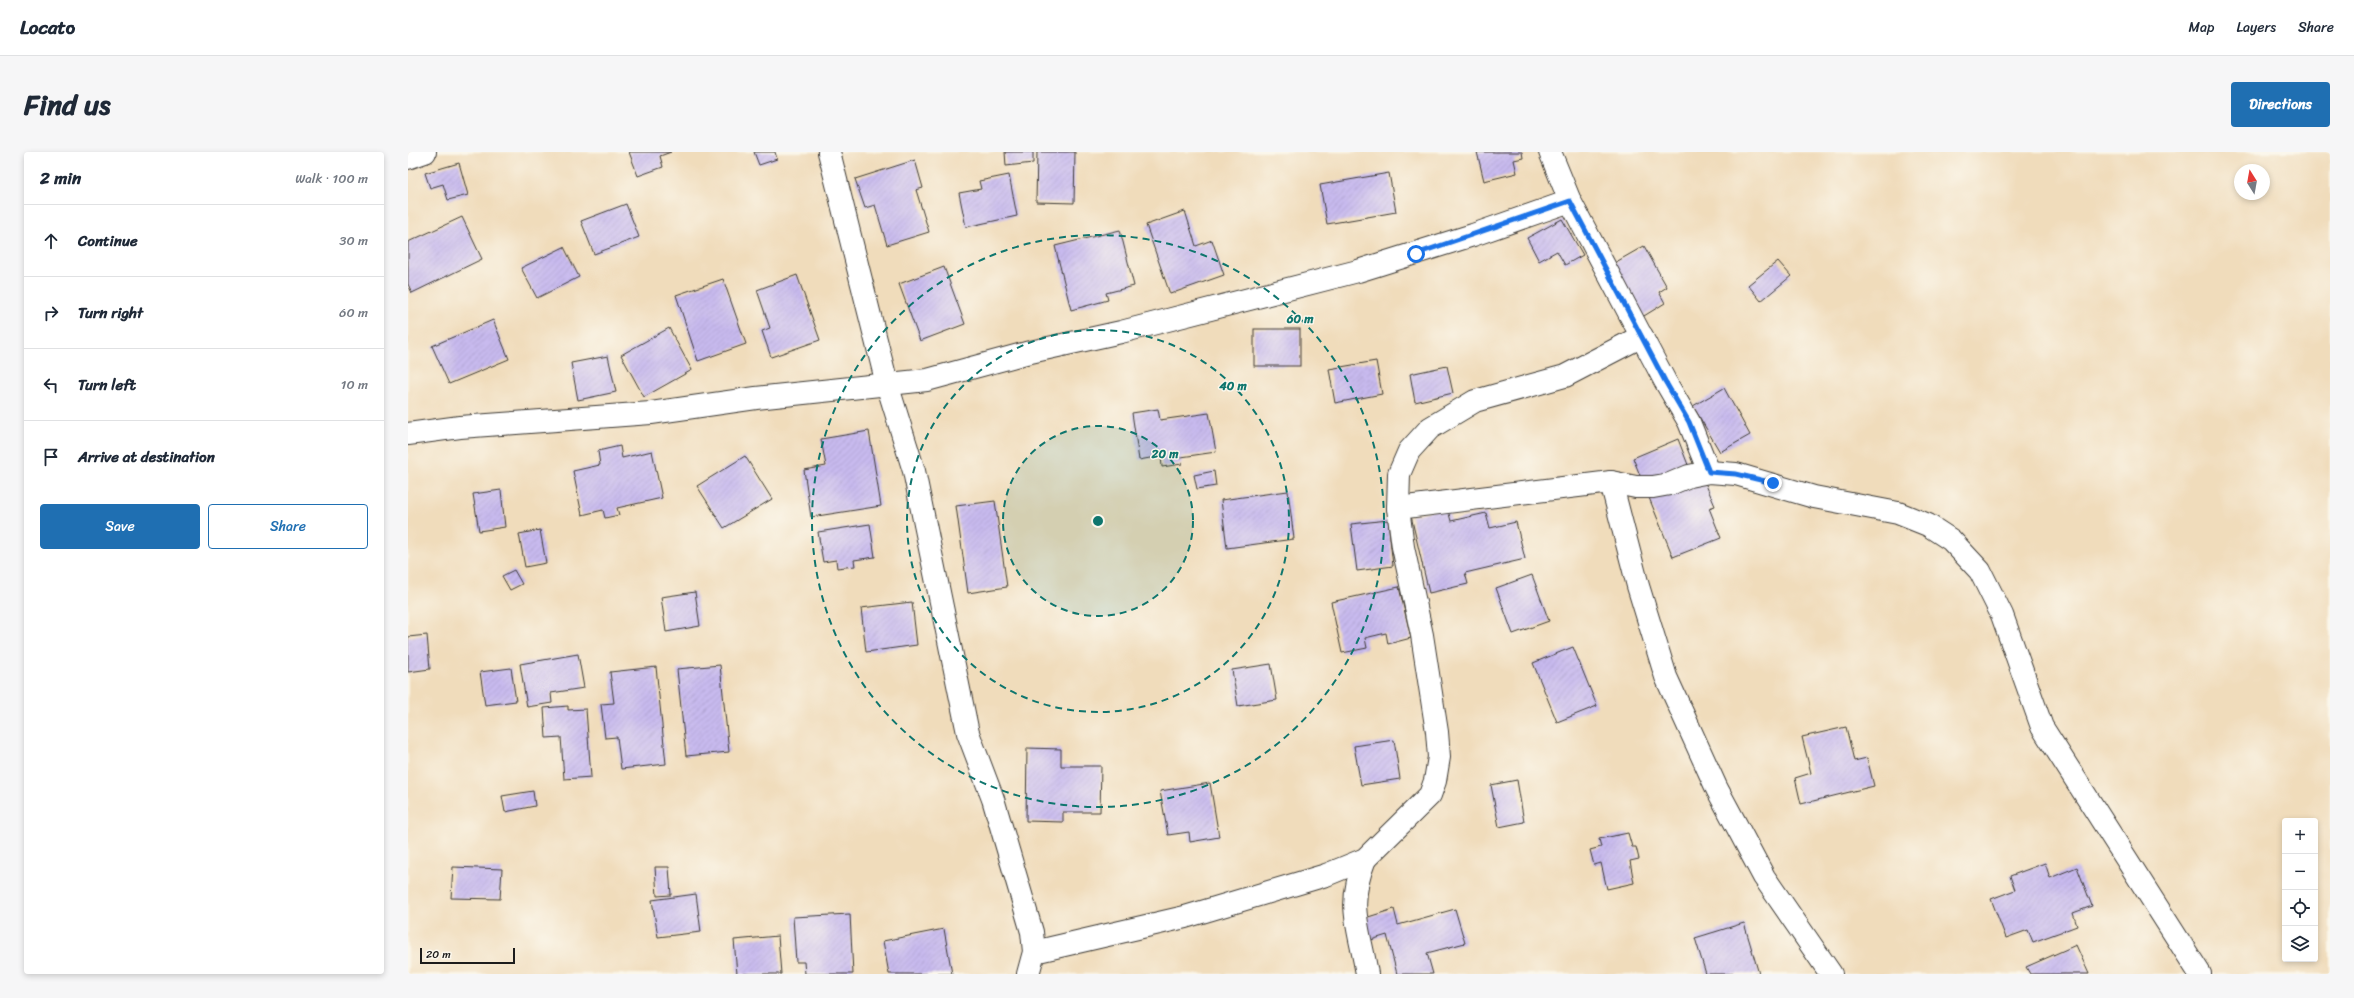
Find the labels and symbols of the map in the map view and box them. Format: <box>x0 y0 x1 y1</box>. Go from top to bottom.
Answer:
north arrow <box>2234 164 2270 200</box>
route start <box>1407 245 1425 263</box>
text: 60 m <box>1286 308 1314 330</box>
text: 40 m <box>1218 375 1247 397</box>
text: 20 m <box>1151 443 1179 465</box>
route end <box>1764 474 1782 492</box>
centre of rings <box>1091 514 1105 528</box>
scale bar <box>420 946 515 965</box>

